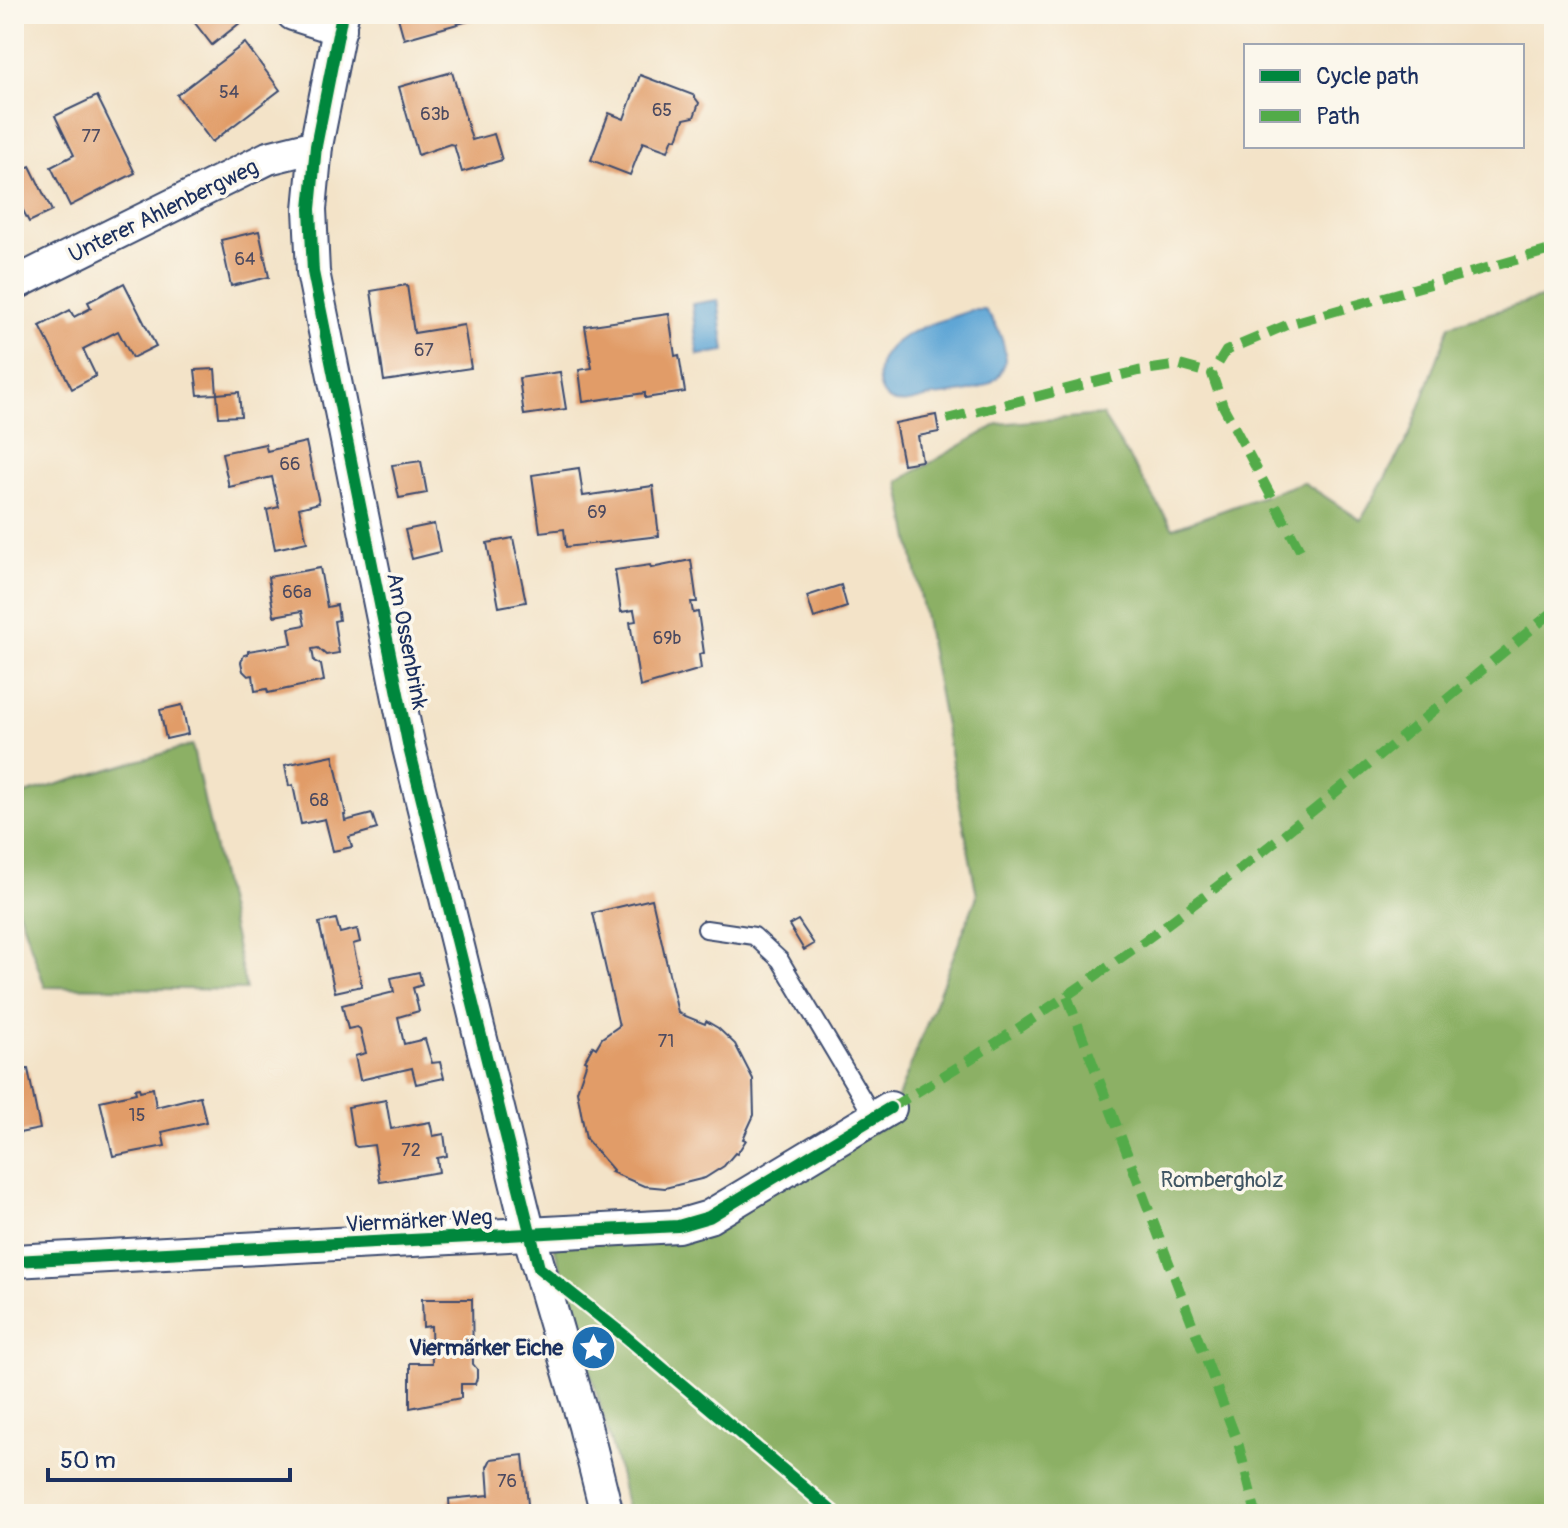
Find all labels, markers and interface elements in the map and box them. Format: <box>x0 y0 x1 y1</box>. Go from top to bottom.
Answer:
legend <box>1244 44 1524 148</box>
text: Cycle path <box>1316 62 1419 91</box>
house number: 54 <box>219 81 240 104</box>
house number: 65 <box>652 99 672 122</box>
text: Path <box>1316 102 1360 131</box>
house number: 63b <box>420 103 450 126</box>
house number: 77 <box>81 125 101 148</box>
street label: Unterer Ahlenbergweg <box>64 153 263 269</box>
house number: 64 <box>235 248 256 271</box>
house number: 67 <box>414 339 434 362</box>
house number: 66 <box>280 453 300 476</box>
house number: 69 <box>587 501 607 524</box>
street label: Am Ossenbrink <box>380 570 434 712</box>
house number: 66a <box>282 581 312 604</box>
house number: 69b <box>653 627 681 650</box>
house number: 68 <box>309 789 329 812</box>
house number: 71 <box>658 1030 674 1053</box>
house number: 15 <box>129 1104 145 1127</box>
house number: 72 <box>401 1139 421 1162</box>
park label: Rombergholz <box>1160 1166 1284 1194</box>
street label: Viermärker Weg <box>345 1203 493 1239</box>
place icon: Viermärker Eiche <box>570 1323 618 1371</box>
place label: Viermärker Eiche <box>409 1334 564 1362</box>
scale bar <box>48 1432 290 1482</box>
text: 50 m <box>60 1446 116 1475</box>
house number: 76 <box>497 1470 517 1493</box>

